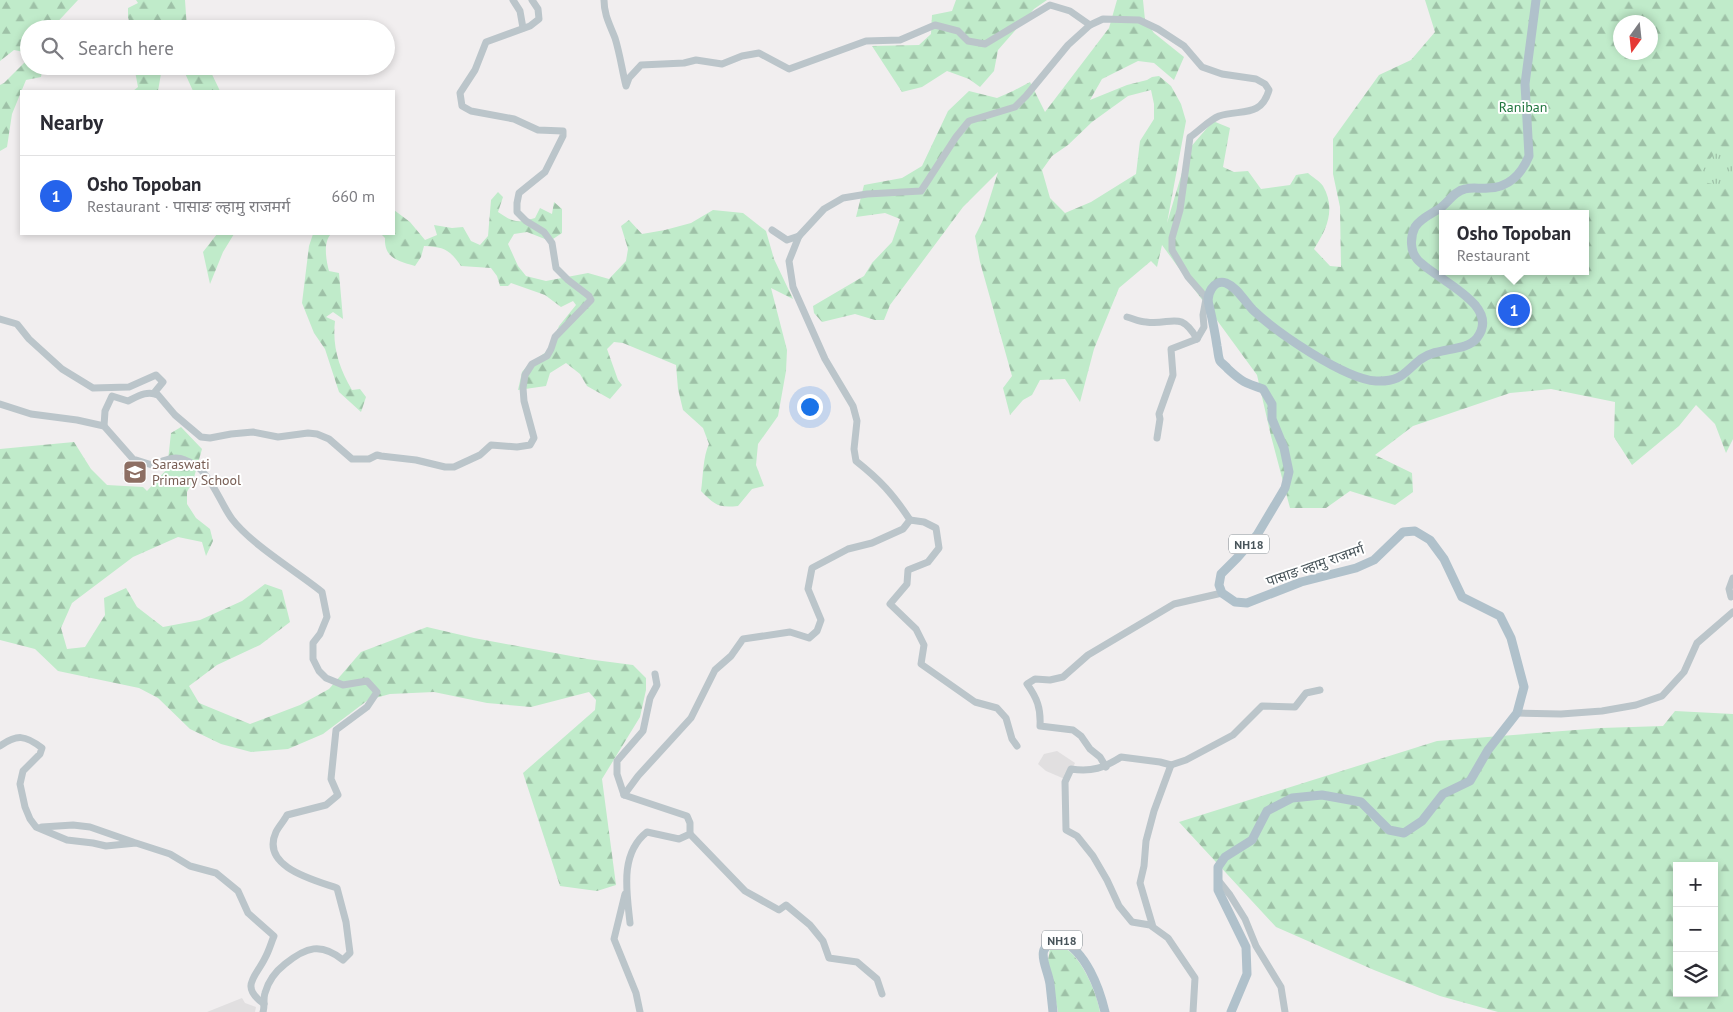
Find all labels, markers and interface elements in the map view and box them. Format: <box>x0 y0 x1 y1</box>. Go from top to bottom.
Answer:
north arrow <box>1613 15 1658 60</box>
search box <box>20 20 395 75</box>
icon: search <box>38 34 66 62</box>
text: Search here <box>78 36 174 60</box>
park label: Raniban <box>1499 98 1547 116</box>
text: Nearby <box>40 109 103 136</box>
text: Osho Topoban <box>87 172 201 196</box>
text: 1 <box>51 186 61 206</box>
text: 660 m <box>332 186 375 206</box>
text: Restaurant · पासाङ ल्हामु राजमर्ग <box>87 196 290 216</box>
popup <box>1439 210 1589 275</box>
text: Osho Topoban <box>1457 221 1571 245</box>
text: Restaurant <box>1457 245 1530 265</box>
pin: 1 <box>1498 291 1530 329</box>
your location <box>797 394 823 420</box>
place label: Saraswati Primary School <box>152 455 241 489</box>
school or university icon: Saraswati Primary School <box>122 459 148 485</box>
road number: NH18 <box>1229 534 1269 554</box>
street label: पासाङ ल्हामु राजमर्ग <box>1264 539 1368 591</box>
map controls <box>1673 862 1718 997</box>
button: + <box>1673 862 1718 907</box>
button: − <box>1673 907 1718 952</box>
road number: NH18 <box>1042 930 1082 950</box>
button: layers <box>1673 952 1718 997</box>

